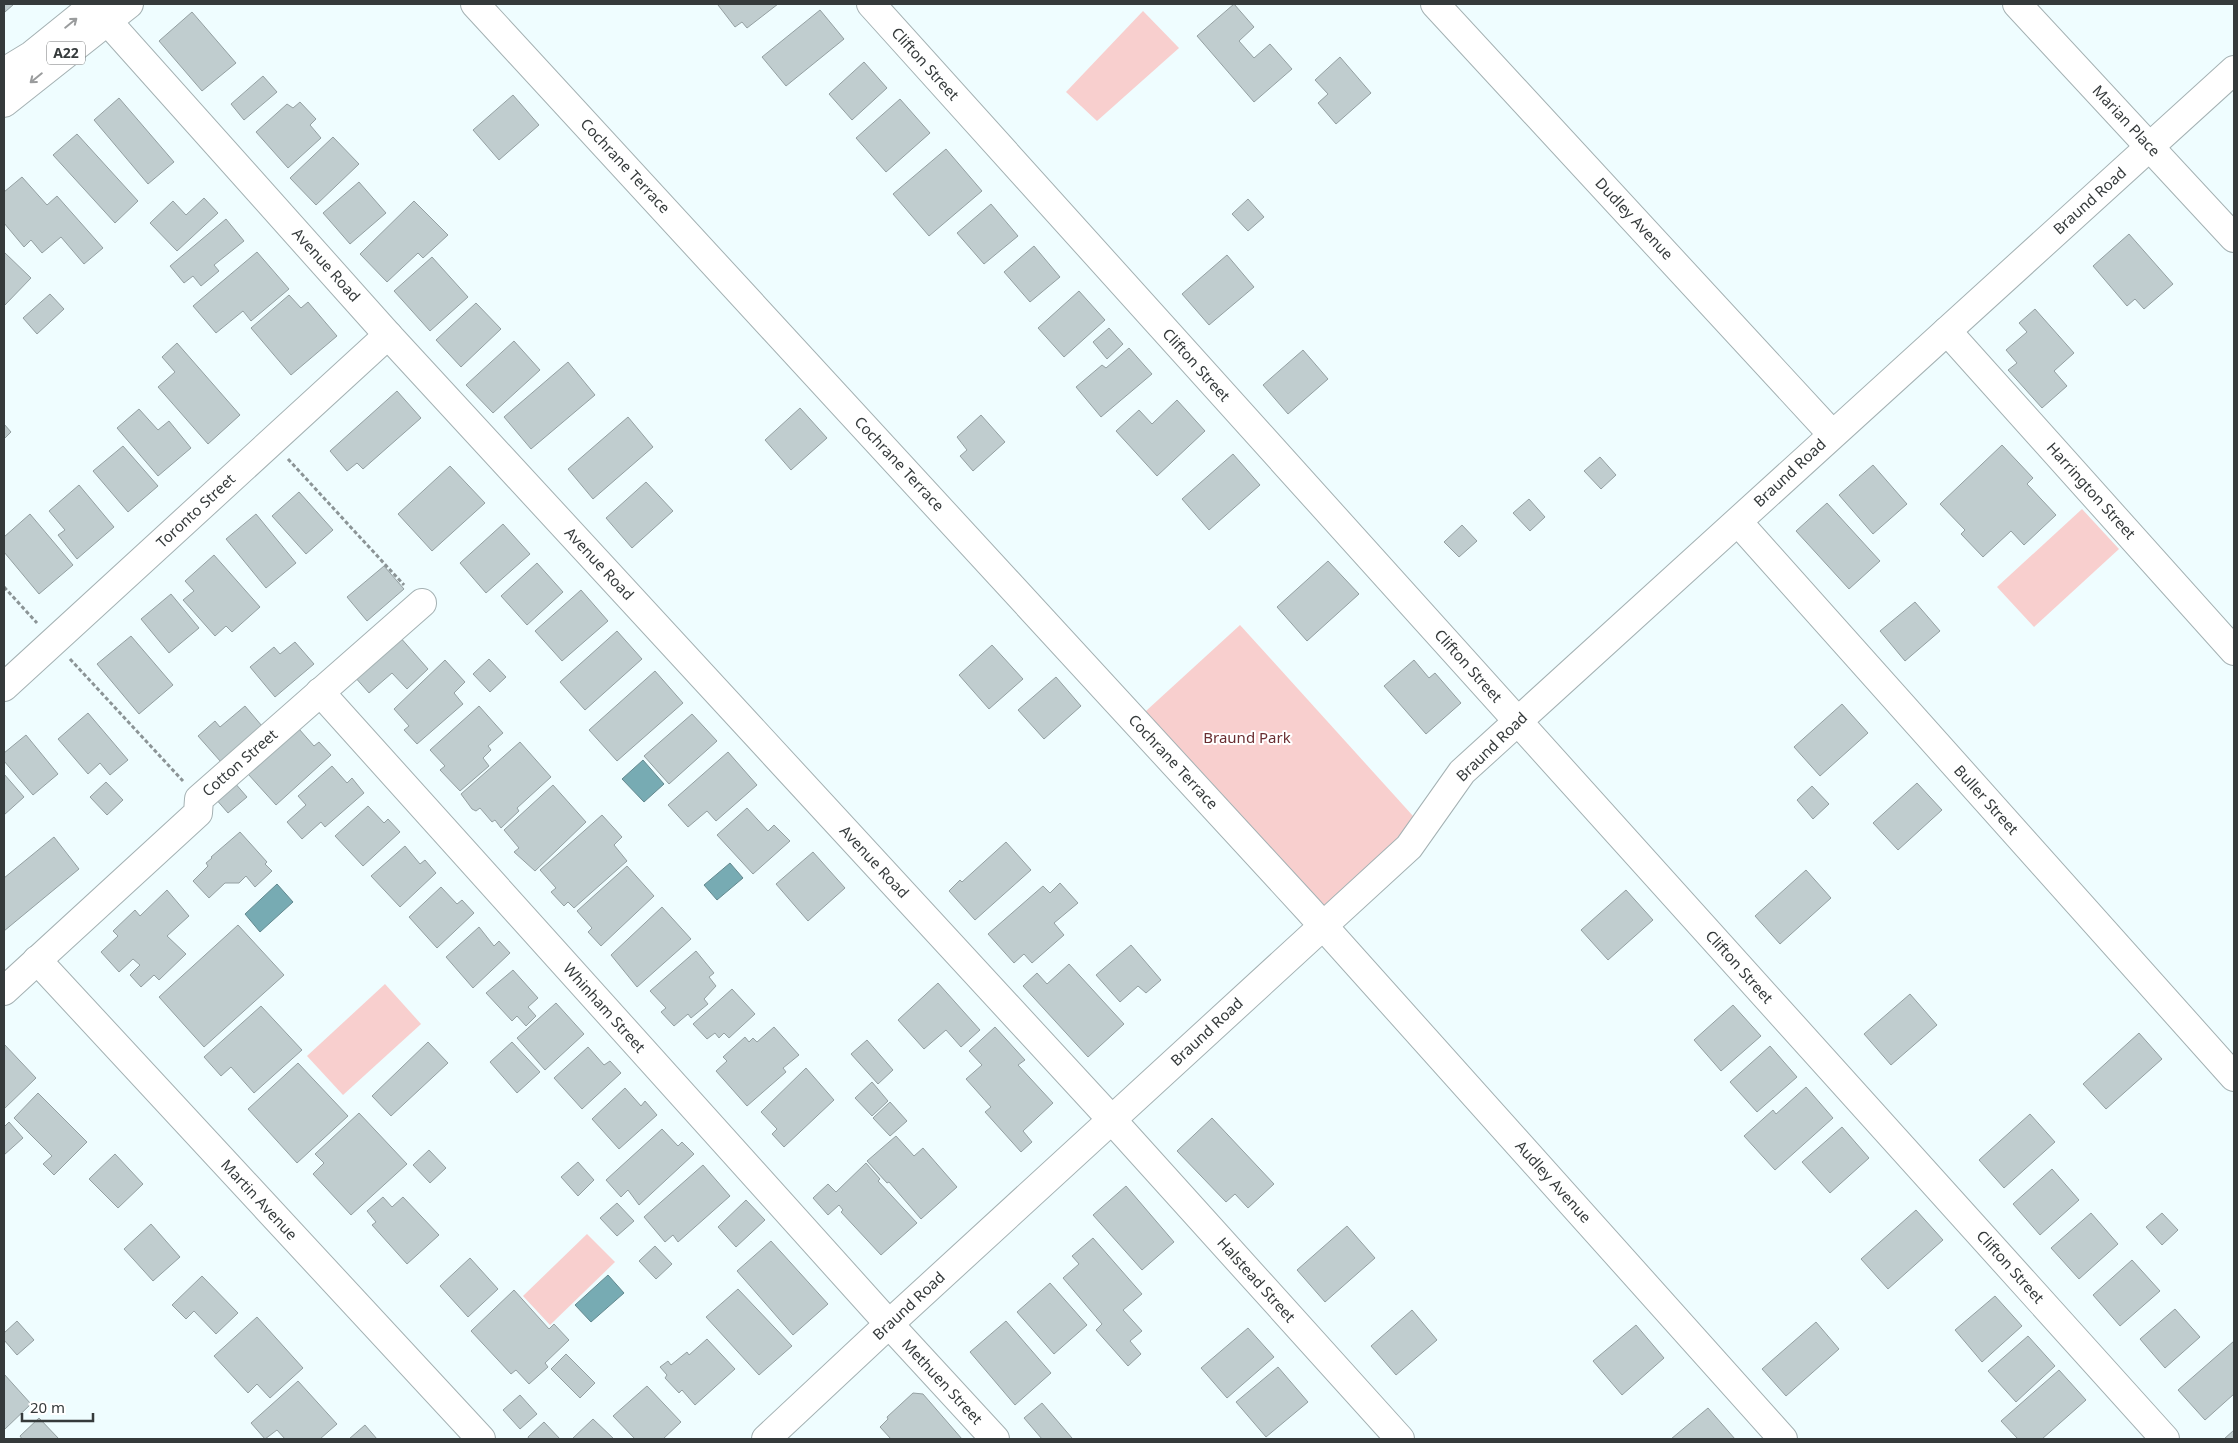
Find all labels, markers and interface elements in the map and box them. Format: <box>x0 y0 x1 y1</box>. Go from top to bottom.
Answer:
one-way arrow <box>64 17 77 28</box>
street label: Clifton Street <box>888 22 964 105</box>
road number: A22 <box>47 42 85 64</box>
one-way arrow <box>30 72 43 83</box>
street label: Marian Place <box>2088 80 2165 160</box>
street label: Cochrane Terrace <box>577 114 675 217</box>
street label: Braund Road <box>2049 162 2130 238</box>
street label: Dudley Avenue <box>1591 173 1678 264</box>
street label: Avenue Road <box>288 223 365 305</box>
street label: Clifton Street <box>1159 323 1235 406</box>
street label: Cochrane Terrace <box>851 412 949 515</box>
street label: Braund Road <box>1749 434 1830 511</box>
street label: Harrington Street <box>2043 438 2141 543</box>
street label: Toronto Street <box>152 468 239 552</box>
street label: Avenue Road <box>561 523 639 604</box>
street label: Clifton Street <box>1431 624 1507 707</box>
street label: Braund Road <box>1451 707 1531 785</box>
street label: Cochrane Terrace <box>1125 710 1223 813</box>
street label: Cotton Street <box>197 724 282 800</box>
park label: Braund Park <box>1203 727 1291 747</box>
street label: Buller Street <box>1950 760 2024 839</box>
street label: Avenue Road <box>836 821 914 902</box>
street label: Clifton Street <box>1702 925 1778 1008</box>
street label: Whinham Street <box>559 958 651 1057</box>
street label: Braund Road <box>1166 993 1247 1070</box>
street label: Audley Avenue <box>1511 1136 1596 1227</box>
street label: Martin Avenue <box>217 1155 302 1244</box>
street label: Clifton Street <box>1973 1225 2049 1308</box>
street label: Halstead Street <box>1213 1233 1301 1327</box>
street label: Braund Road <box>868 1267 949 1344</box>
street label: Methuen Street <box>898 1334 988 1429</box>
scale bar <box>22 1390 94 1422</box>
text: 20 m <box>30 1397 65 1417</box>

